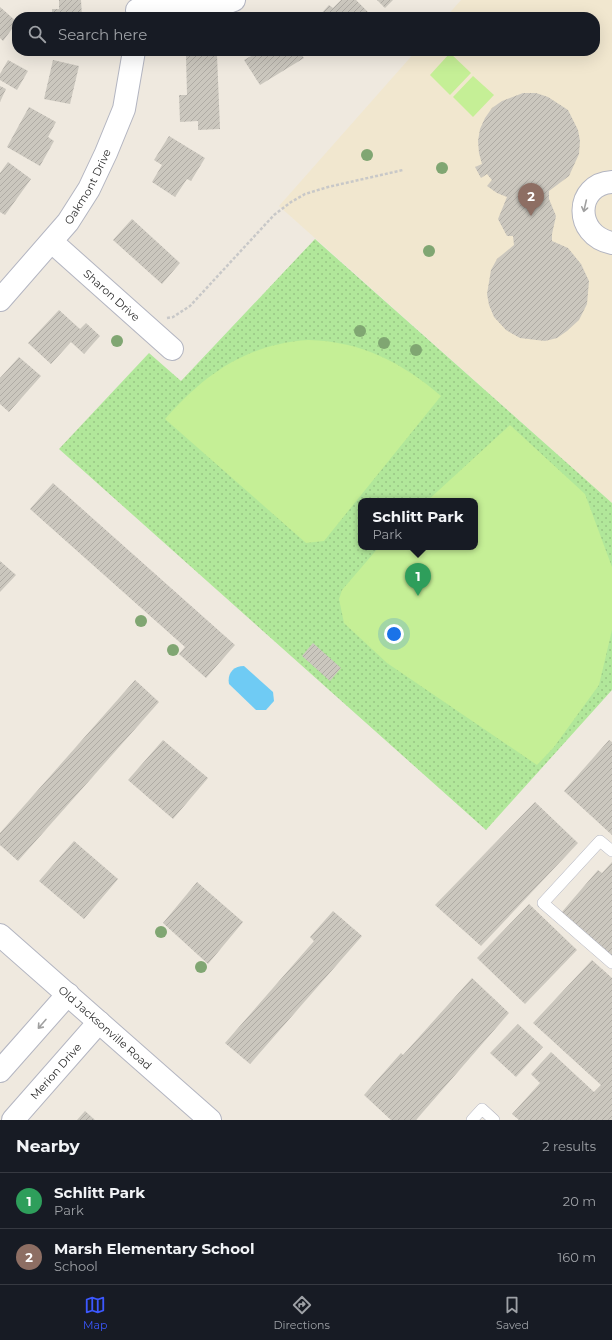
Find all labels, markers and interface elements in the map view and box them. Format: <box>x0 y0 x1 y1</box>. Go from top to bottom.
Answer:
search box <box>12 12 600 56</box>
icon: search <box>26 23 48 45</box>
text: Search here <box>58 25 147 44</box>
street label: Oakmont Drive <box>61 146 114 227</box>
pin: 2 <box>518 183 544 216</box>
one-way arrow <box>581 199 588 212</box>
street label: Sharon Drive <box>81 266 143 324</box>
popup <box>358 498 478 550</box>
text: Schlitt Park <box>372 507 464 526</box>
text: Park <box>372 526 402 542</box>
pin: 1 <box>405 563 431 596</box>
your location <box>384 624 404 644</box>
street label: Old Jacksonville Road <box>55 983 155 1072</box>
one-way arrow <box>38 1018 47 1029</box>
street label: Merion Drive <box>27 1040 85 1102</box>
text: Nearby <box>16 1136 80 1156</box>
text: 2 results <box>542 1138 596 1154</box>
text: Schlitt Park <box>54 1183 145 1202</box>
text: 1 <box>26 1193 32 1209</box>
text: 20 m <box>563 1193 596 1209</box>
text: Park <box>54 1202 84 1218</box>
text: Marsh Elementary School <box>54 1239 254 1258</box>
text: 2 <box>25 1249 33 1265</box>
text: 160 m <box>558 1249 596 1265</box>
text: School <box>54 1258 98 1274</box>
tab: Map <box>83 1294 107 1332</box>
tab: Directions <box>274 1294 330 1332</box>
tab: Saved <box>496 1294 529 1332</box>

